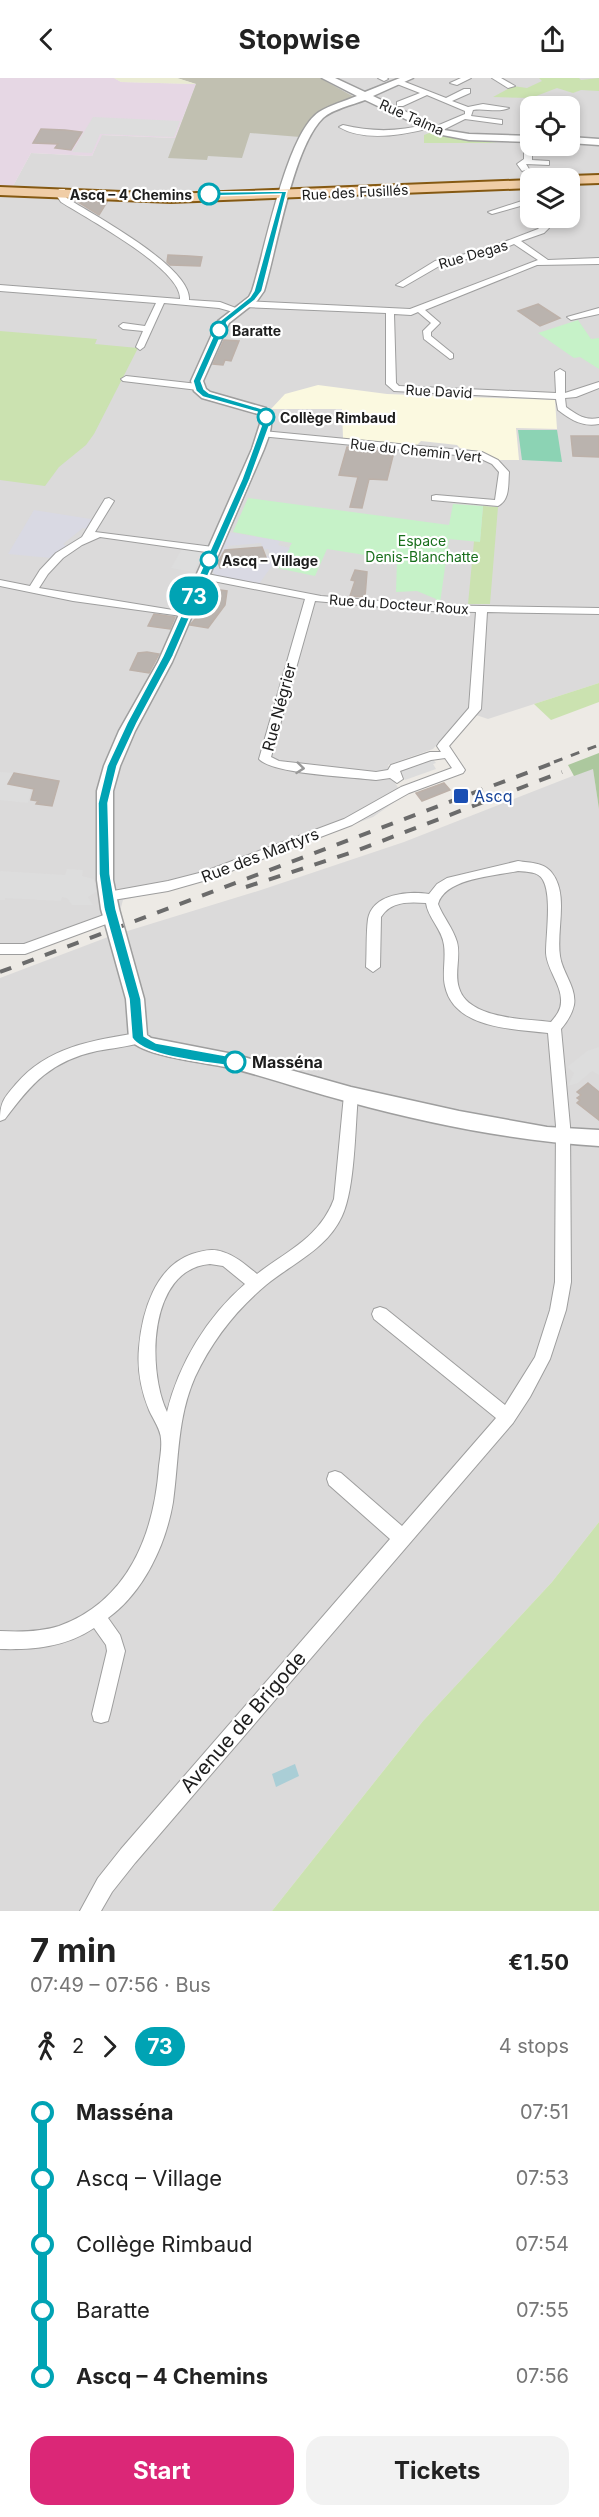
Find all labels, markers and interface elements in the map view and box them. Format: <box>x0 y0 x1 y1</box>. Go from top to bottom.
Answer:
icon: back <box>30 23 63 56</box>
text: Stopwise <box>239 23 361 56</box>
icon: share <box>536 23 569 56</box>
street label: Rue Talma <box>377 95 447 139</box>
map controls <box>520 96 580 228</box>
button: locate <box>520 96 580 156</box>
button: layers <box>520 168 580 228</box>
street label: Rue des Fusillés <box>301 181 409 203</box>
marker: Ascq – 4 Chemins <box>198 183 220 205</box>
place label: Ascq – 4 Chemins <box>70 186 192 203</box>
street label: Rue Degas <box>436 236 510 272</box>
marker: Baratte <box>210 321 228 339</box>
place label: Baratte <box>232 322 281 339</box>
street label: Rue David <box>405 381 473 401</box>
marker: Collège Rimbaud <box>257 408 275 426</box>
place label: Collège Rimbaud <box>280 409 396 426</box>
street label: Rue du Chemin Vert <box>350 435 483 465</box>
park label: Espace Denis-Blanchatte <box>365 532 479 565</box>
marker: Ascq – Village <box>200 551 218 569</box>
place label: Ascq – Village <box>222 552 318 569</box>
line badge: 73 <box>167 576 221 616</box>
text: 73 <box>181 584 207 609</box>
street label: Rue du Docteur Roux <box>329 591 470 617</box>
street label: Rue Négrier <box>258 661 300 753</box>
one-way arrow <box>295 761 305 774</box>
place label: Ascq <box>474 786 512 806</box>
marker: Ascq <box>452 787 470 805</box>
street label: Rue des Martyrs <box>198 823 322 887</box>
marker: Masséna <box>224 1051 246 1073</box>
place label: Masséna <box>252 1052 323 1072</box>
street label: Avenue de Brigode <box>175 1646 311 1798</box>
text: 7 min <box>30 1930 117 1970</box>
text: €1.50 <box>508 1949 569 1975</box>
text: 07:49 – 07:56 · Bus <box>30 1973 211 1997</box>
icon: walk <box>30 2030 63 2063</box>
icon: forward <box>93 2030 126 2063</box>
text: 2 <box>72 2034 84 2058</box>
text: 73 <box>147 2034 173 2059</box>
text: 4 stops <box>499 2034 569 2058</box>
text: Masséna <box>76 2099 174 2125</box>
text: 07:51 <box>520 2100 569 2124</box>
text: Ascq – Village <box>76 2165 222 2191</box>
text: 07:53 <box>516 2166 569 2190</box>
text: Collège Rimbaud <box>76 2231 253 2257</box>
text: 07:54 <box>515 2232 569 2256</box>
text: Baratte <box>76 2297 150 2323</box>
text: 07:55 <box>516 2298 569 2322</box>
text: Ascq – 4 Chemins <box>76 2363 268 2389</box>
text: 07:56 <box>516 2364 569 2388</box>
button: Start <box>30 2436 294 2505</box>
button: Tickets <box>306 2436 569 2505</box>

